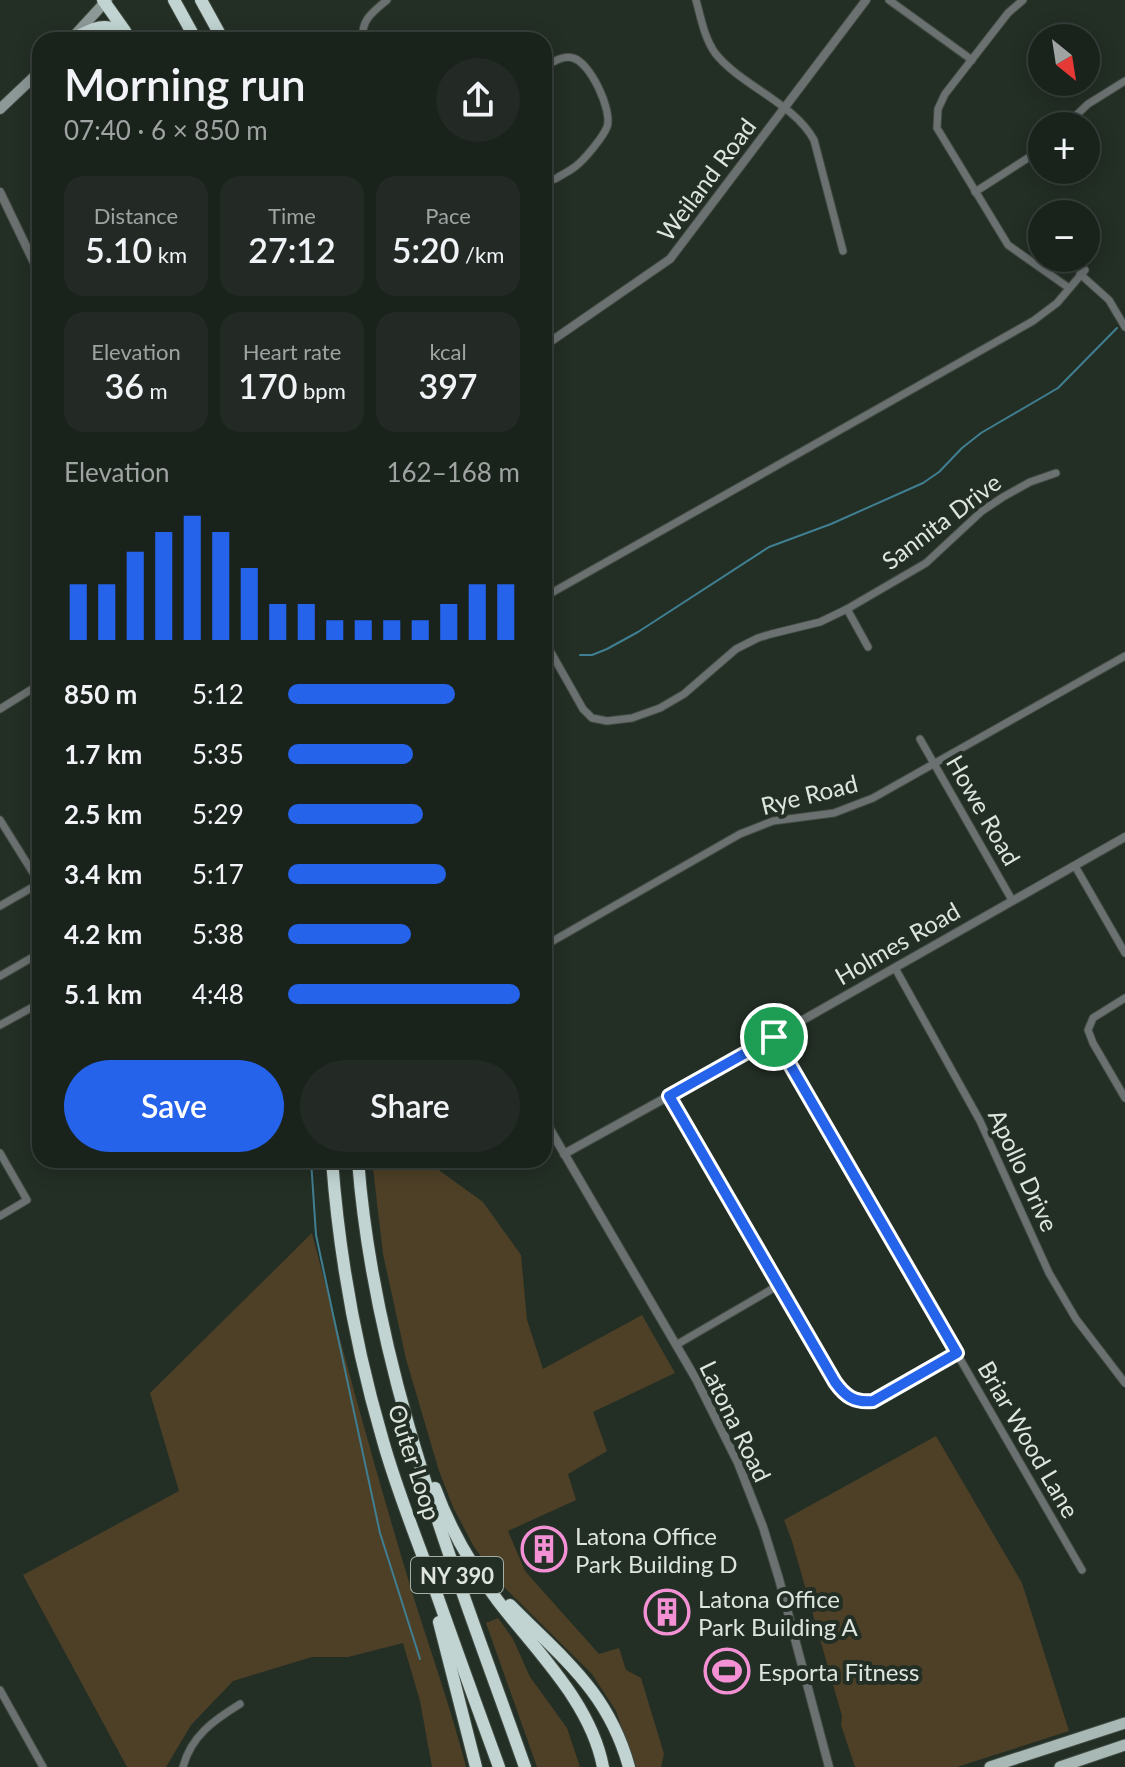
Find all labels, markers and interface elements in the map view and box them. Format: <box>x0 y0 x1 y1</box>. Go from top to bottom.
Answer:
north arrow <box>1028 24 1100 96</box>
map controls <box>1028 24 1100 272</box>
text: Morning run <box>64 58 306 110</box>
button: share <box>436 58 520 142</box>
street label: Weiland Road <box>651 112 761 246</box>
button: + <box>1028 112 1100 184</box>
text: 07:40 · 6 × 850 m <box>64 114 268 146</box>
button: − <box>1028 200 1100 272</box>
text: Distance <box>94 202 178 229</box>
text: Time <box>268 202 316 229</box>
text: Pace <box>425 202 471 229</box>
text: 5.10 <box>85 229 152 270</box>
text: 27:12 <box>248 229 336 270</box>
text: 5:20 <box>392 229 459 270</box>
text: km <box>152 241 187 268</box>
text: /km <box>459 241 504 268</box>
text: Elevation <box>91 338 181 365</box>
text: Heart rate <box>243 338 341 365</box>
text: kcal <box>429 338 467 365</box>
text: 36 <box>104 365 144 406</box>
text: 170 <box>238 365 297 406</box>
text: 397 <box>418 365 478 406</box>
text: m <box>144 377 168 404</box>
text: bpm <box>297 377 346 404</box>
text: Elevation <box>64 456 170 488</box>
text: 162–168 m <box>386 456 520 488</box>
street label: Sannita Drive <box>876 467 1006 575</box>
text: 850 m <box>64 678 137 710</box>
text: 5:12 <box>192 678 244 710</box>
text: 1.7 km <box>64 738 142 770</box>
text: 5:35 <box>192 738 244 770</box>
street label: Howe Road <box>941 750 1027 870</box>
street label: Rye Road <box>758 768 860 820</box>
text: 2.5 km <box>64 798 142 830</box>
text: 5:29 <box>192 798 244 830</box>
text: 3.4 km <box>64 858 142 890</box>
text: 5:17 <box>192 858 244 890</box>
street label: Holmes Road <box>829 896 965 990</box>
text: 4.2 km <box>64 918 142 950</box>
text: 5:38 <box>192 918 244 950</box>
text: 5.1 km <box>64 978 142 1010</box>
text: 4:48 <box>192 978 244 1010</box>
pin <box>740 1003 808 1071</box>
icon: arrive <box>752 1015 796 1059</box>
button: Save <box>64 1060 284 1152</box>
button: Share <box>300 1060 520 1152</box>
street label: Apollo Drive <box>983 1104 1065 1236</box>
street label: Briar Wood Lane <box>972 1355 1086 1523</box>
street label: Latona Road <box>694 1356 778 1486</box>
street label: Outer Loop <box>383 1400 447 1524</box>
place label: Latona Office Park Building D <box>575 1521 738 1578</box>
building icon: Latona Office Park Building D <box>520 1525 568 1573</box>
road number: NY 390 <box>411 1557 503 1593</box>
place label: Latona Office Park Building A <box>698 1584 859 1641</box>
building icon: Latona Office Park Building A <box>643 1588 691 1636</box>
sports icon: Esporta Fitness <box>703 1647 751 1695</box>
place label: Esporta Fitness <box>758 1657 919 1686</box>

